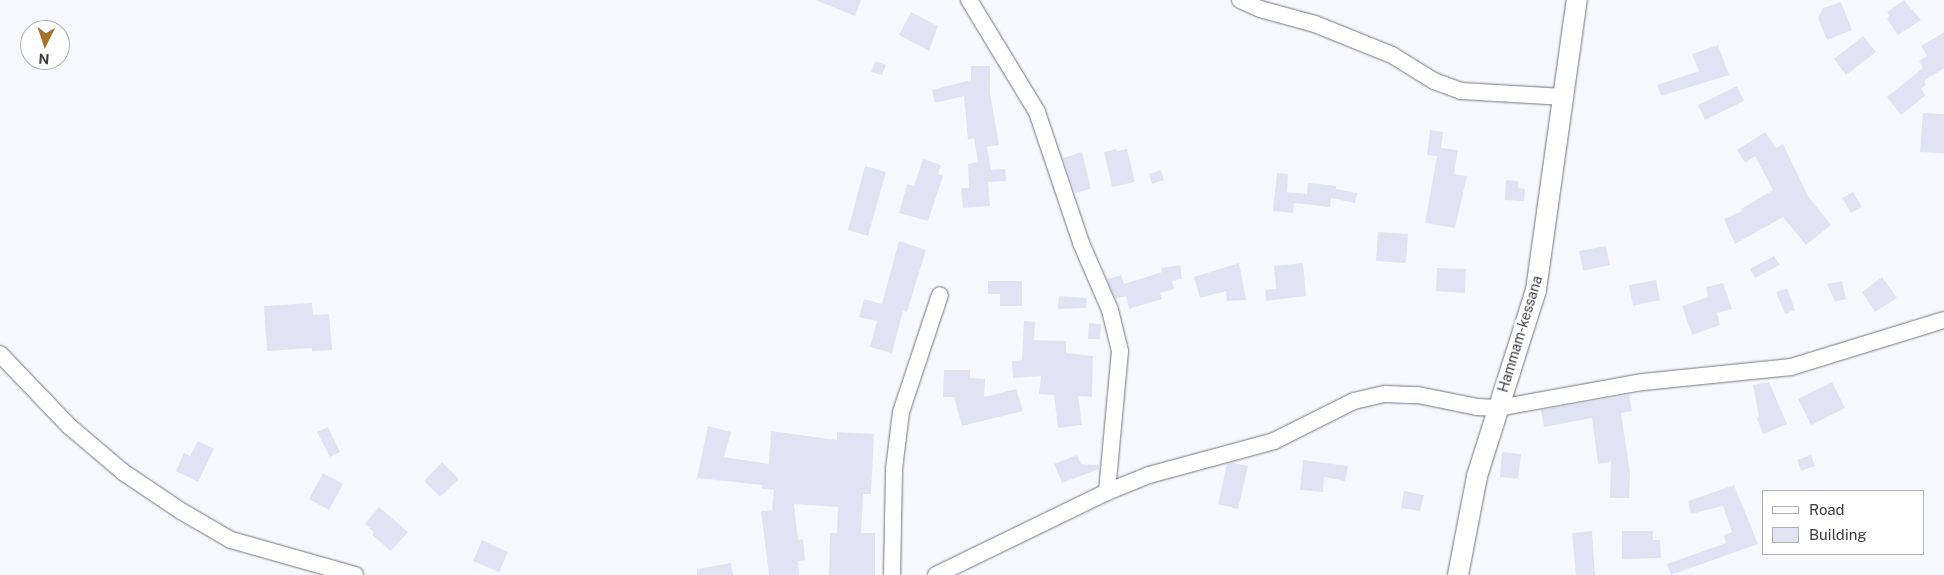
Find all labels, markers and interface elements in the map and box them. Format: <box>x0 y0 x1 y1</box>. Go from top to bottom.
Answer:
north arrow <box>20 20 70 70</box>
text: N <box>38 51 50 67</box>
street label: Hammam-kessana <box>1494 274 1546 394</box>
legend <box>1762 490 1924 555</box>
text: Road <box>1809 501 1845 518</box>
text: Building <box>1809 526 1867 543</box>

